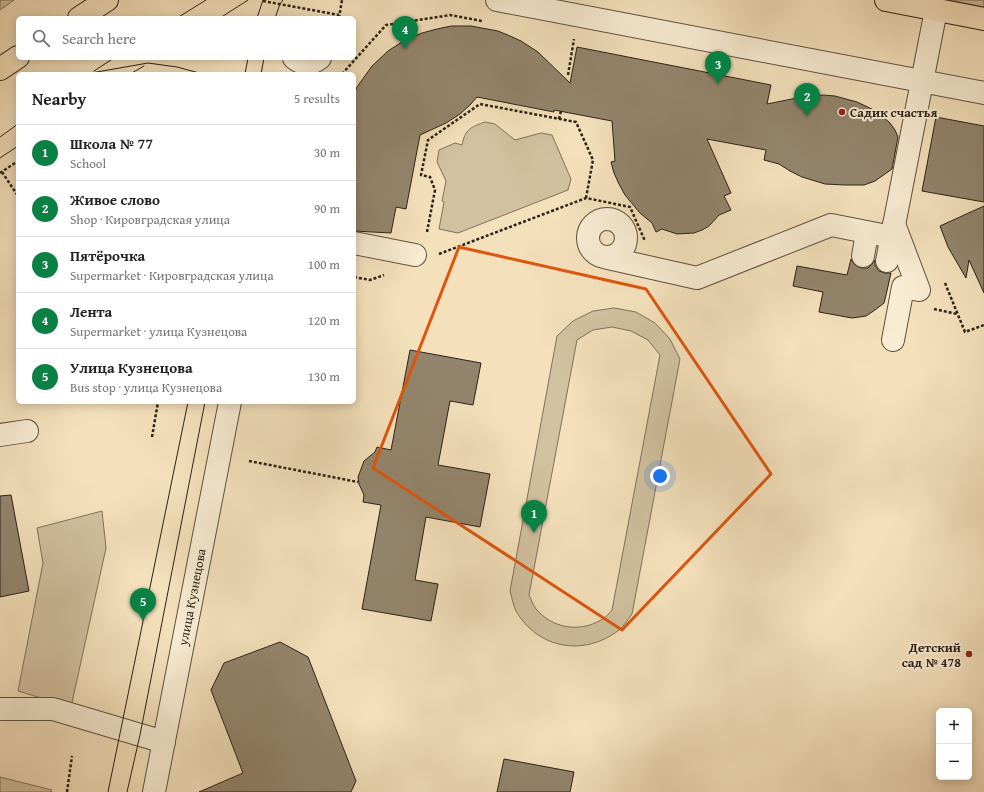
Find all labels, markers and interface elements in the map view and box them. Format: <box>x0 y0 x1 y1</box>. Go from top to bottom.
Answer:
search box <box>16 16 356 60</box>
pin: 4 <box>392 16 418 49</box>
icon: search <box>30 27 52 49</box>
text: Search here <box>62 28 136 49</box>
pin: 3 <box>705 51 731 84</box>
pin: 2 <box>794 83 820 116</box>
text: Nearby <box>32 86 86 111</box>
text: 5 results <box>294 89 340 108</box>
place label: Садик счастья <box>850 103 937 122</box>
marker: Садик счастья <box>837 107 847 117</box>
text: Школа № 77 <box>70 133 153 154</box>
text: 1 <box>42 143 48 162</box>
text: 30 m <box>314 143 340 162</box>
text: School <box>70 154 106 173</box>
text: Живое слово <box>70 189 160 210</box>
text: 2 <box>42 199 48 218</box>
text: 90 m <box>314 199 340 218</box>
text: Shop · Кировградская улица <box>70 210 230 229</box>
text: Пятёрочка <box>70 245 145 266</box>
text: 3 <box>42 255 48 274</box>
text: 100 m <box>308 255 340 274</box>
text: Supermarket · Кировградская улица <box>70 266 274 285</box>
text: Лента <box>70 301 112 322</box>
text: 4 <box>42 311 48 330</box>
text: 120 m <box>308 311 340 330</box>
text: Supermarket · улица Кузнецова <box>70 322 247 341</box>
text: Улица Кузнецова <box>70 357 193 378</box>
text: 5 <box>42 367 48 386</box>
text: 130 m <box>308 367 340 386</box>
text: Bus stop · улица Кузнецова <box>70 378 222 397</box>
your location <box>650 466 670 486</box>
pin: 1 <box>521 500 547 533</box>
street label: улица Кузнецова <box>173 546 211 648</box>
pin: 5 <box>130 588 156 621</box>
place label: Детский сад № 478 <box>902 638 961 672</box>
marker: Детский сад № 478 <box>964 649 974 659</box>
map controls <box>936 708 972 780</box>
button: + <box>936 708 972 744</box>
button: − <box>936 744 972 780</box>

